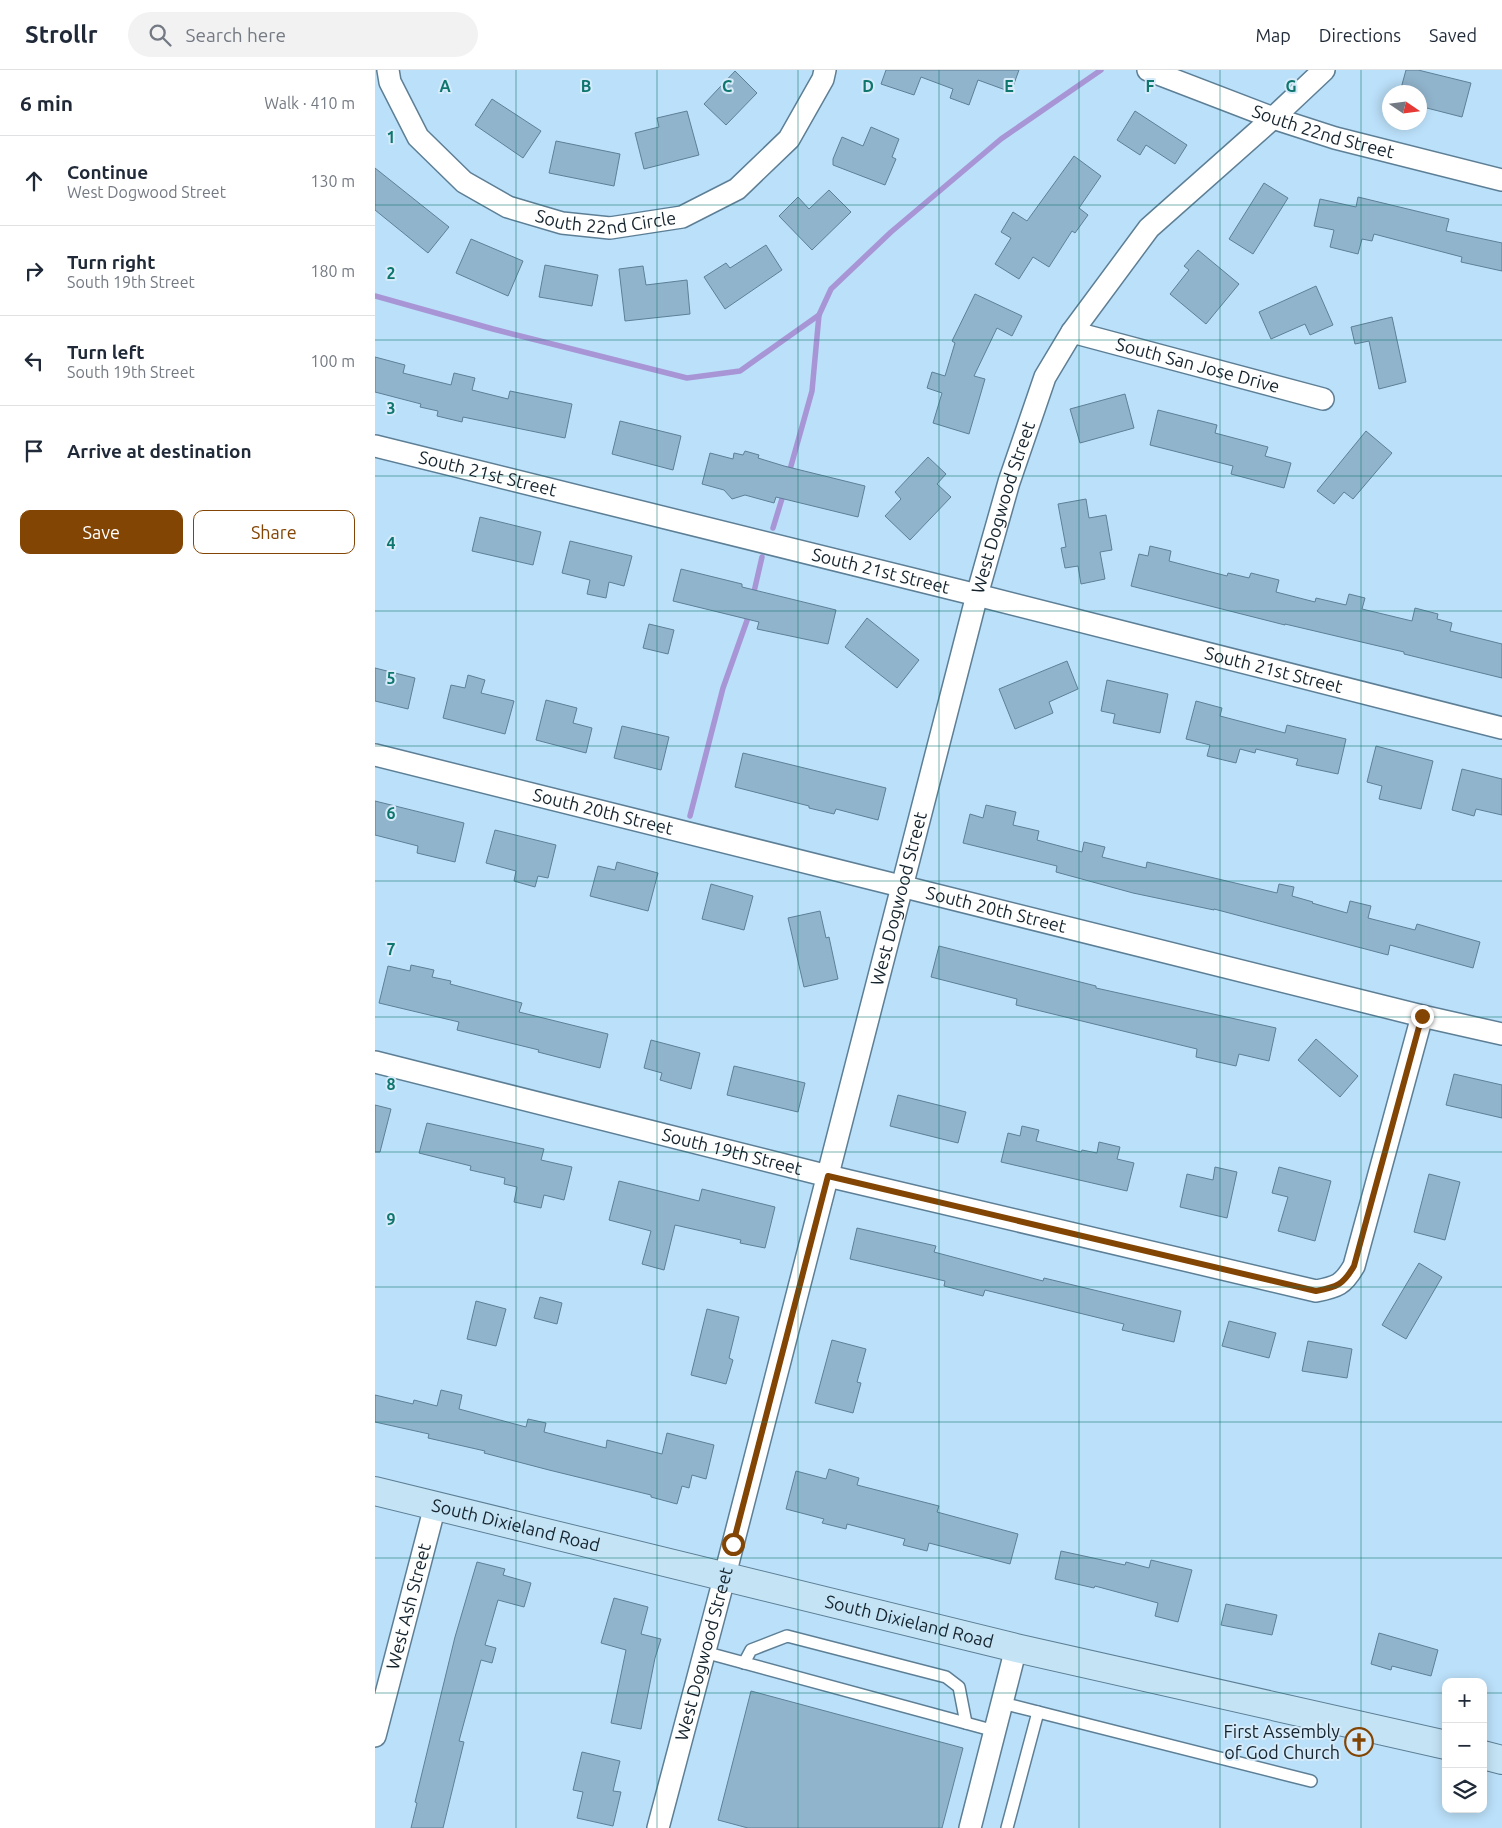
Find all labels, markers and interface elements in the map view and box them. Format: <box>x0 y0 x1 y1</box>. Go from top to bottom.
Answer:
search box <box>128 12 478 57</box>
text: Strollr <box>25 21 98 48</box>
icon: search <box>146 21 174 49</box>
text: Search here <box>186 24 286 46</box>
text: Map <box>1255 25 1291 45</box>
text: Directions <box>1319 25 1401 45</box>
text: Saved <box>1429 25 1477 45</box>
text: A <box>439 77 451 95</box>
text: B <box>581 77 591 95</box>
text: C <box>722 77 732 95</box>
text: D <box>862 77 874 95</box>
text: E <box>1004 77 1014 95</box>
text: F <box>1146 77 1155 95</box>
text: G <box>1285 77 1297 95</box>
north arrow <box>1382 85 1427 130</box>
text: 6 min <box>20 91 73 115</box>
text: Walk · 410 m <box>264 94 355 112</box>
street label: South 22nd Street <box>1250 100 1396 162</box>
text: 1 <box>386 128 396 146</box>
text: Continue <box>67 161 148 183</box>
icon: ahead <box>20 167 48 195</box>
text: 130 m <box>310 172 355 190</box>
text: West Dogwood Street <box>67 183 226 201</box>
street label: South 22nd Circle <box>533 205 677 237</box>
text: Turn right <box>67 251 155 273</box>
icon: right <box>20 257 48 285</box>
text: 180 m <box>310 262 355 280</box>
text: 2 <box>386 264 396 282</box>
text: South 19th Street <box>67 273 195 291</box>
street label: South San Jose Drive <box>1114 333 1282 396</box>
text: Turn left <box>67 341 145 363</box>
icon: left <box>20 347 48 375</box>
text: 100 m <box>310 352 355 370</box>
text: South 19th Street <box>67 363 195 381</box>
text: 3 <box>386 399 396 417</box>
street label: West Dogwood Street <box>967 418 1038 596</box>
icon: arrive <box>20 437 48 465</box>
text: Arrive at destination <box>67 440 252 462</box>
street label: South 21st Street <box>417 446 559 500</box>
button: Save <box>20 510 183 554</box>
button: Share <box>193 510 355 554</box>
text: 4 <box>386 534 396 552</box>
street label: South 21st Street <box>810 544 952 597</box>
street label: South 21st Street <box>1203 642 1345 696</box>
text: 5 <box>386 669 396 687</box>
street label: South 20th Street <box>531 784 675 838</box>
text: 6 <box>386 804 396 822</box>
street label: West Dogwood Street <box>866 809 930 988</box>
street label: South 20th Street <box>924 882 1068 936</box>
text: 7 <box>386 940 396 958</box>
route end <box>1411 1005 1434 1028</box>
text: 8 <box>386 1075 396 1093</box>
street label: South 19th Street <box>660 1124 804 1178</box>
text: 9 <box>386 1210 396 1228</box>
street label: South Dixieland Road <box>430 1494 602 1555</box>
route start <box>722 1533 745 1556</box>
street label: West Ash Street <box>382 1541 434 1671</box>
street label: West Dogwood Street <box>671 1565 736 1743</box>
street label: South Dixieland Road <box>823 1591 996 1651</box>
map controls <box>1442 1678 1487 1813</box>
button: + <box>1442 1678 1487 1723</box>
place label: First Assembly of God Church <box>1223 1721 1340 1762</box>
button: − <box>1442 1723 1487 1768</box>
church icon: First Assembly of God Church <box>1344 1727 1374 1757</box>
button: layers <box>1442 1768 1487 1813</box>

